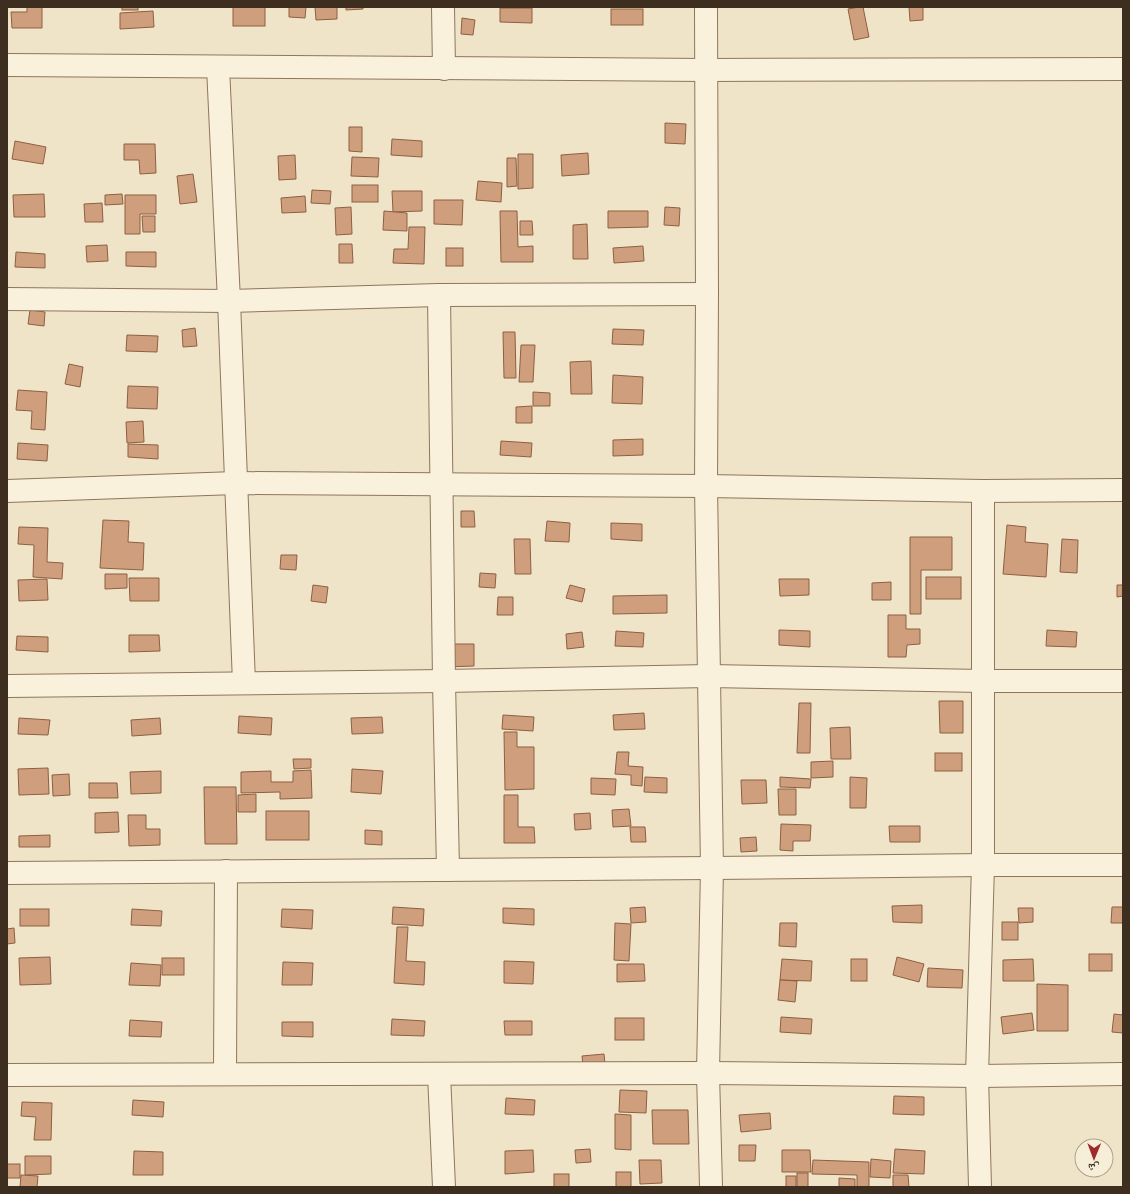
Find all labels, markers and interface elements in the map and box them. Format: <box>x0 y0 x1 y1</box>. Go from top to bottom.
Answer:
north arrow <box>1074 1138 1114 1178</box>
text: ش <box>1088 1160 1100 1177</box>

